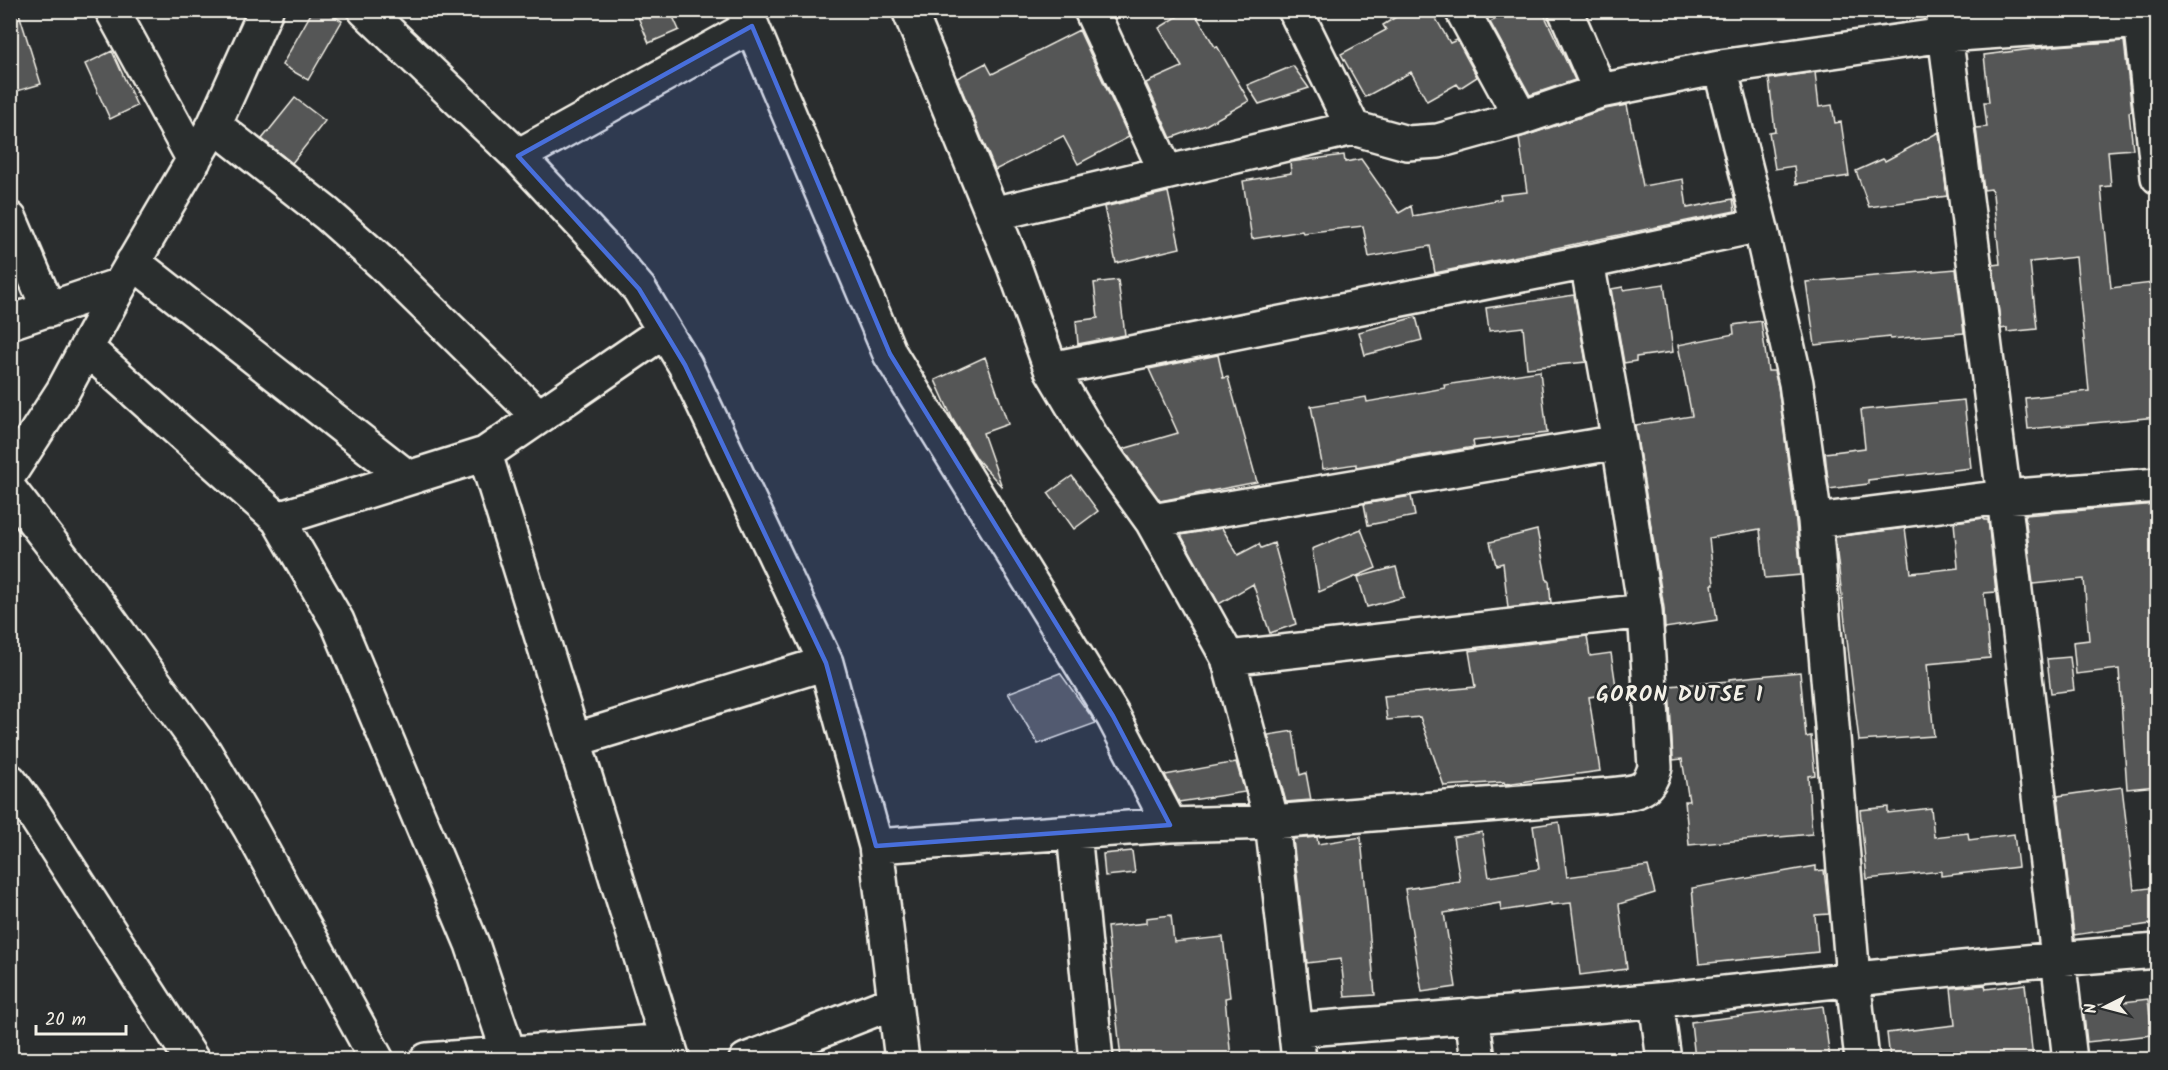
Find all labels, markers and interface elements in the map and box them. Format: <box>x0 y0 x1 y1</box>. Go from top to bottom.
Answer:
district label: GORON DUTSE 1 <box>1596 679 1764 712</box>
north arrow <box>2075 977 2135 1037</box>
scale bar <box>36 998 126 1036</box>
text: N <box>2079 1002 2105 1015</box>
text: 20 m <box>45 1006 86 1035</box>

